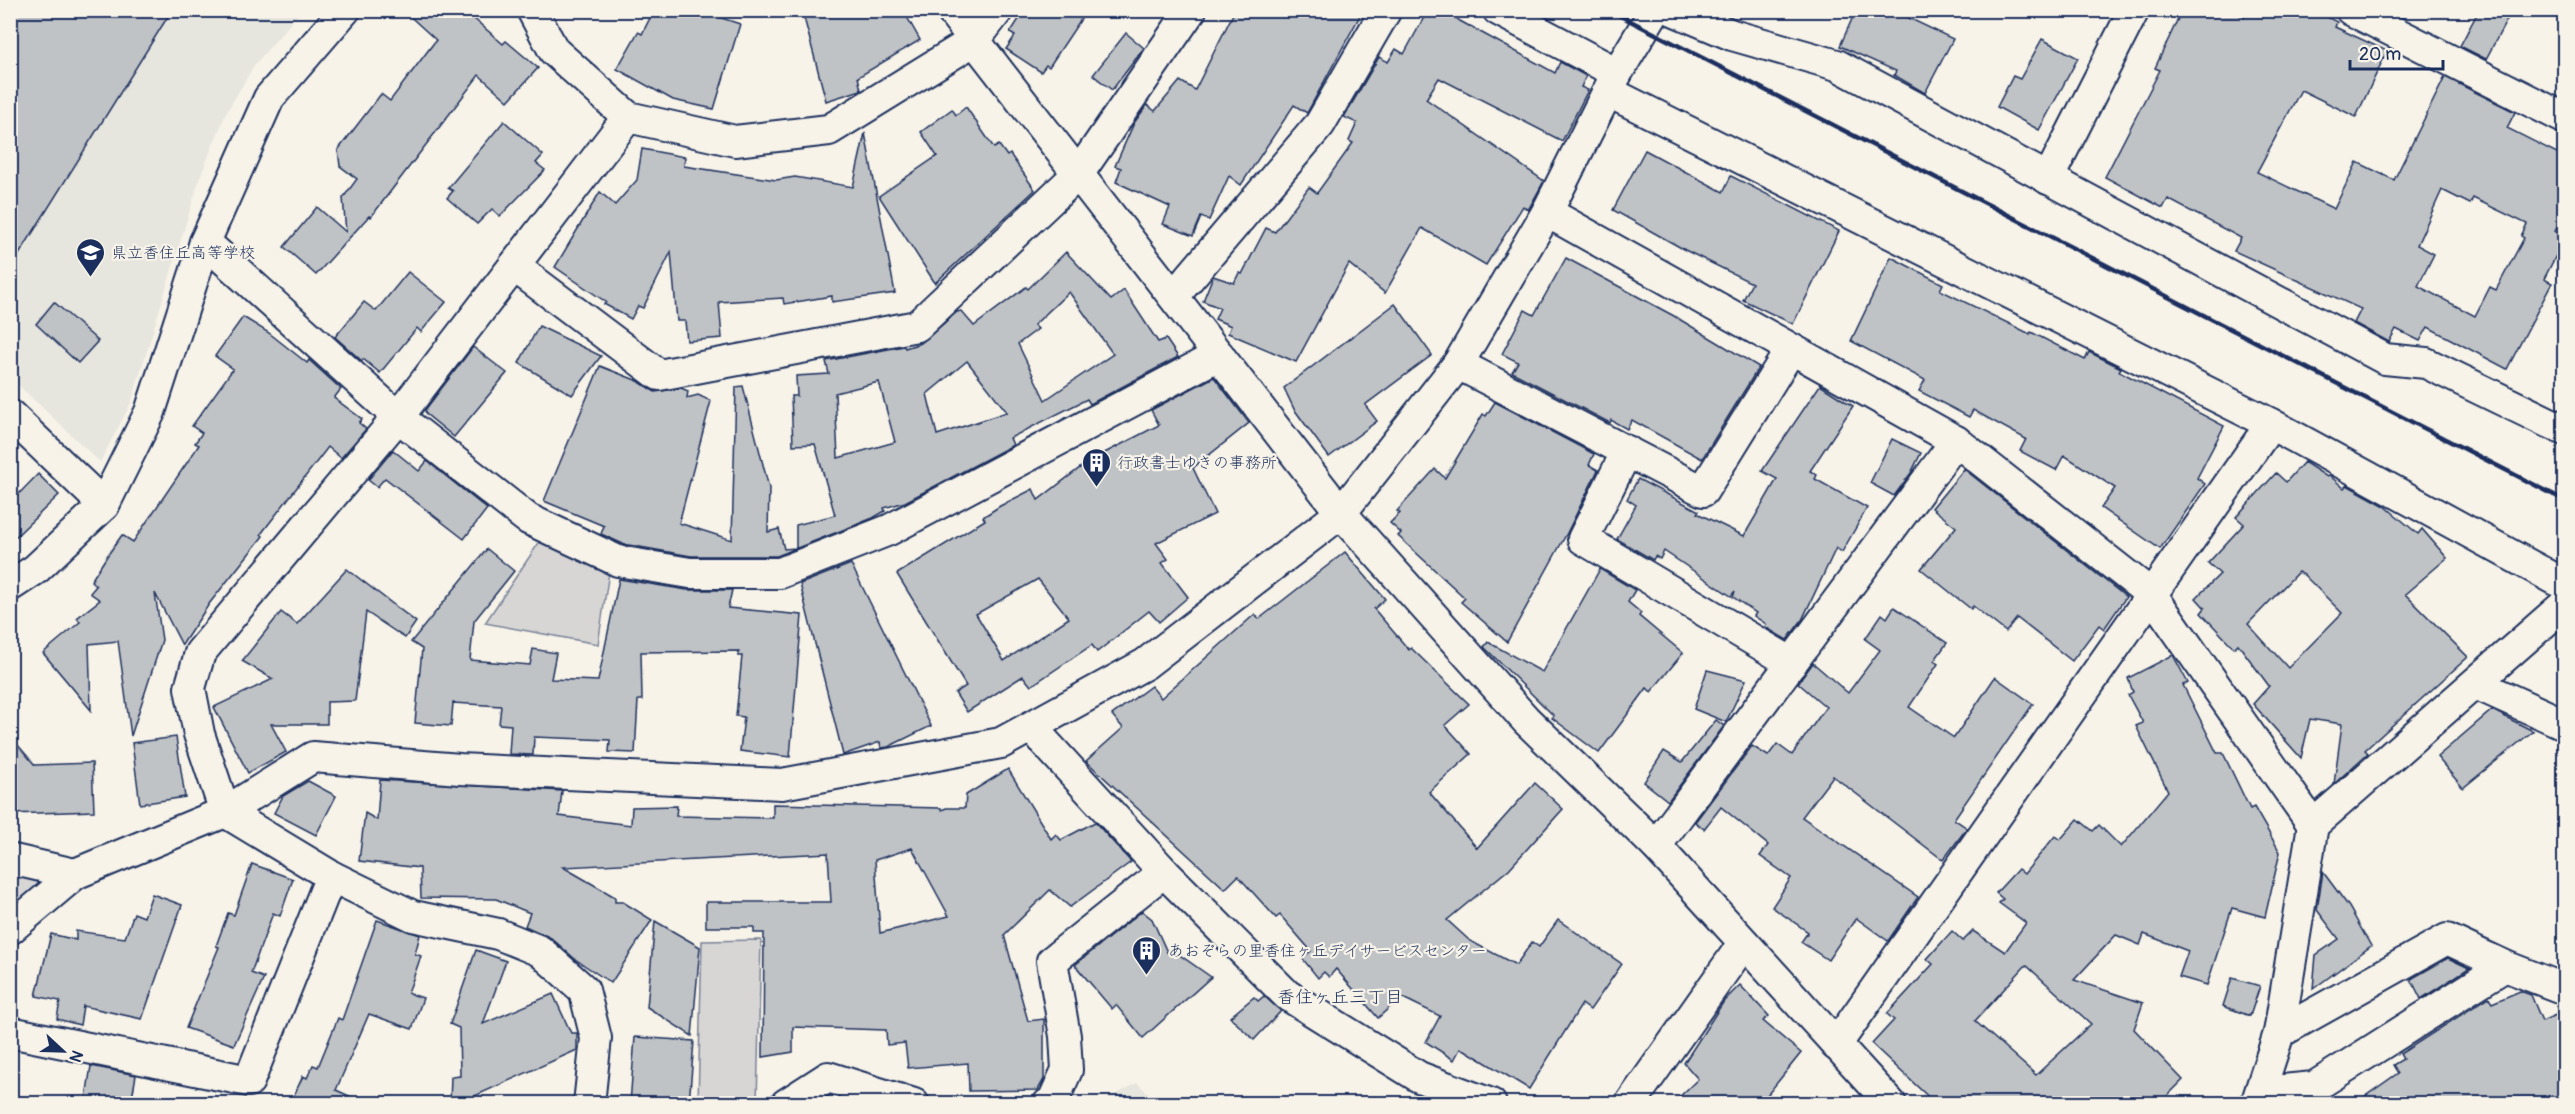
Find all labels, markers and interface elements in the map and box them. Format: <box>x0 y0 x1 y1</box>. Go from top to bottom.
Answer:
scale bar <box>2350 33 2443 71</box>
text: 20 m <box>2359 43 2401 66</box>
school or university icon: 県立香住丘高等学校 <box>74 236 106 278</box>
place label: 県立香住丘高等学校 <box>111 243 255 263</box>
building icon: 行政書士ゆきの事務所 <box>1080 446 1112 488</box>
place label: 行政書士ゆきの事務所 <box>1117 453 1277 473</box>
building icon: あおぞらの里香住ヶ丘デイサービスセンター <box>1131 934 1163 976</box>
place label: あおぞらの里香住ヶ丘デイサービスセンター <box>1168 941 1487 961</box>
district label: 香住ヶ丘三丁目 <box>1277 986 1403 1009</box>
north arrow <box>33 1021 93 1081</box>
text: N <box>65 1047 87 1065</box>

